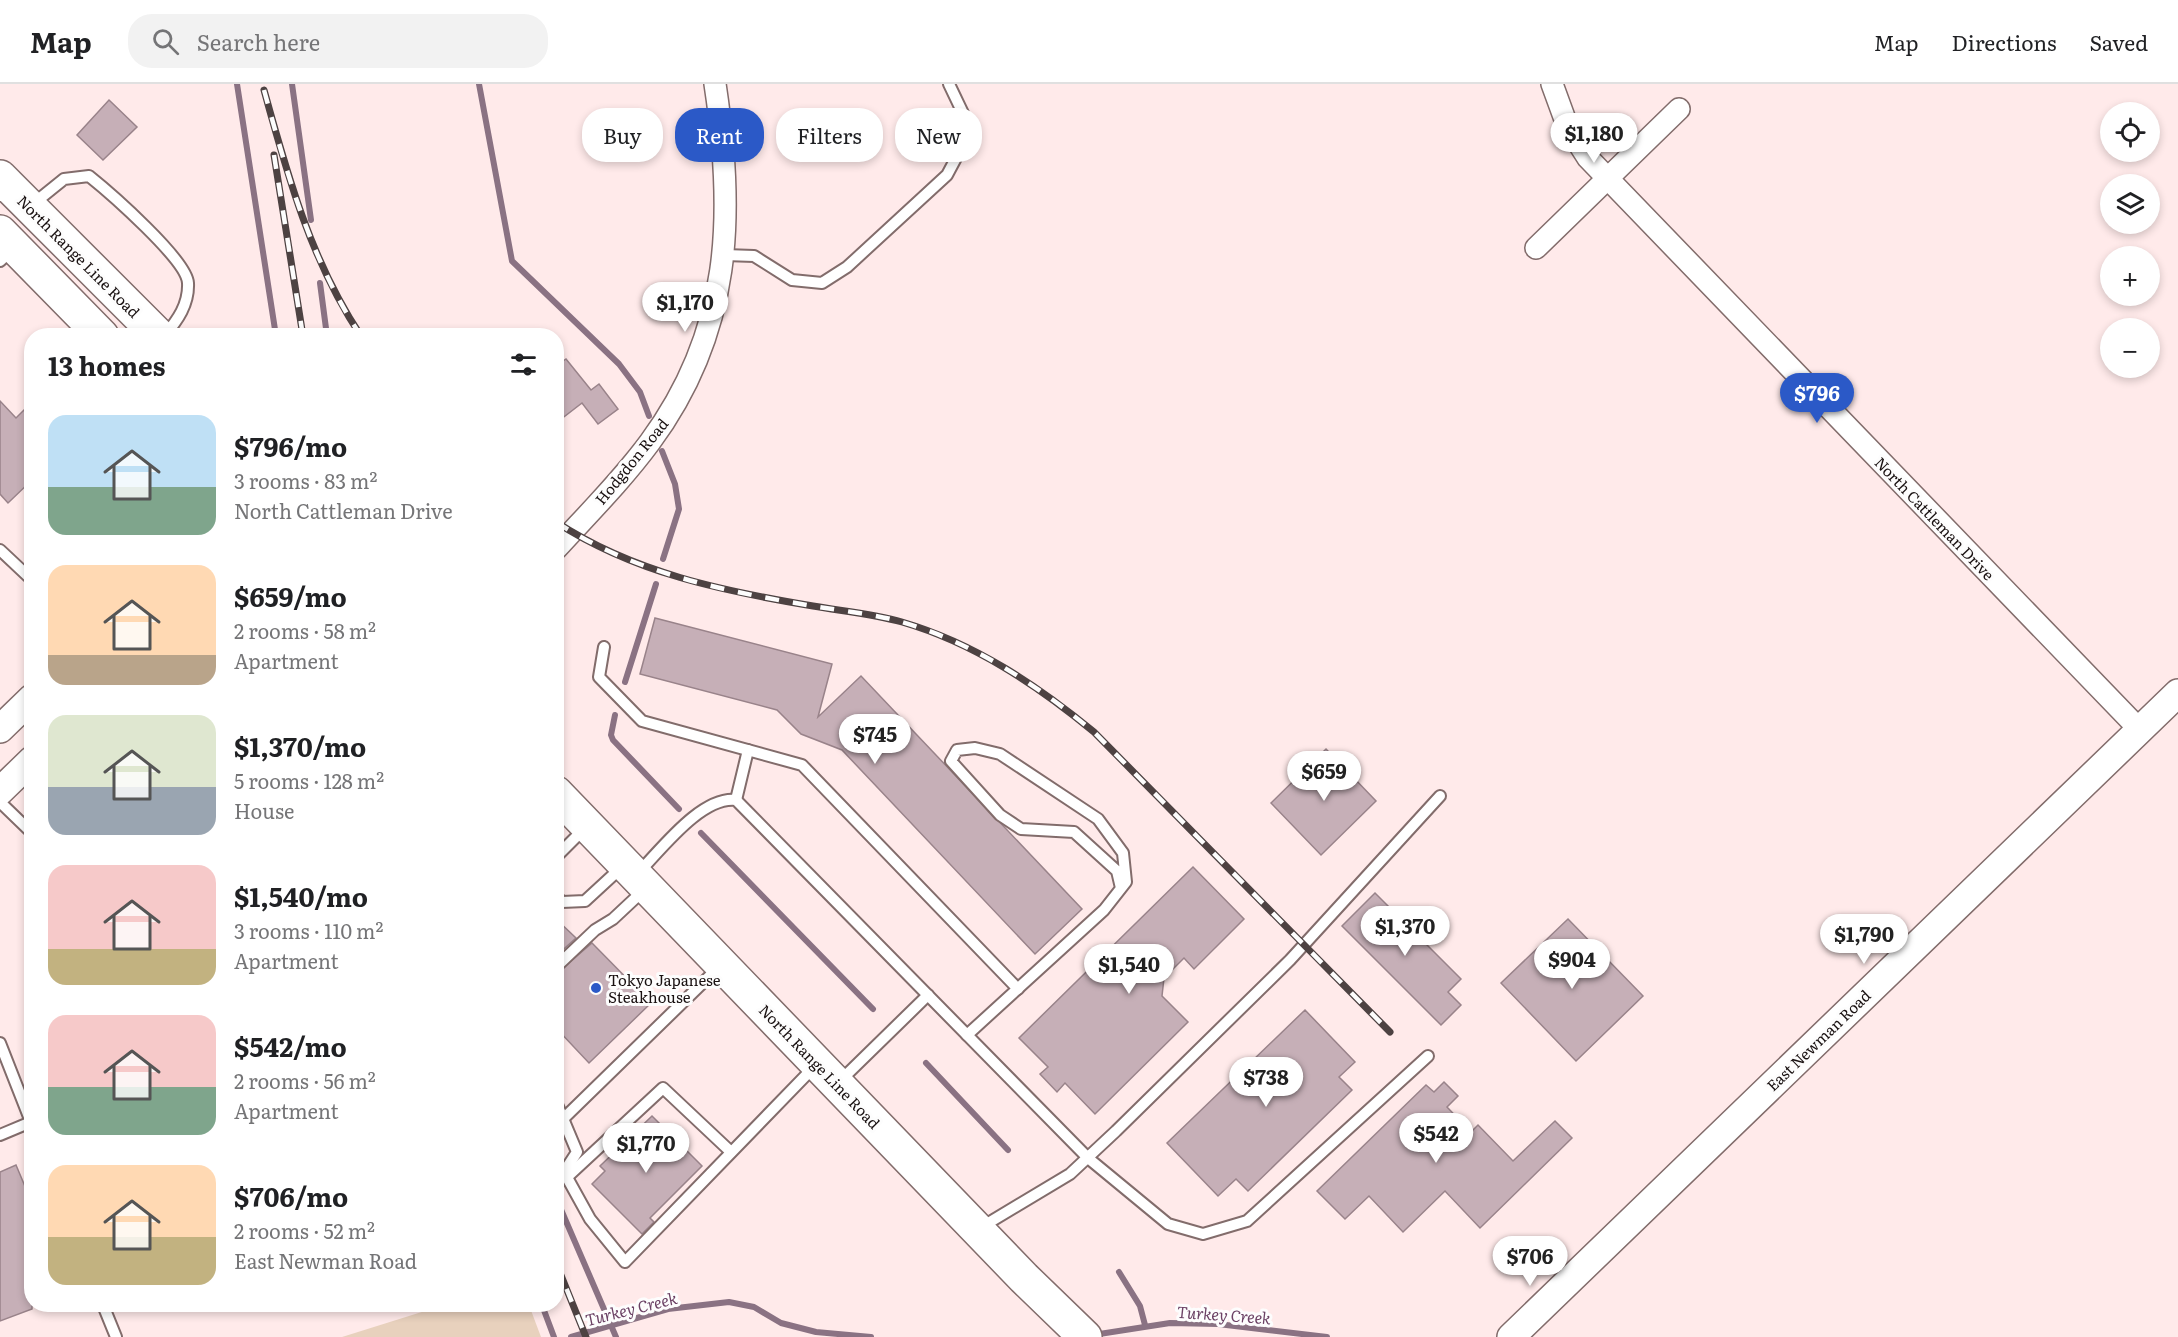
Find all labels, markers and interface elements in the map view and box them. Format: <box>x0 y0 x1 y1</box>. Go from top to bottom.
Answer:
search box <box>128 14 548 68</box>
text: Map <box>30 20 92 62</box>
icon: search <box>149 25 182 58</box>
text: Search here <box>197 25 320 58</box>
text: Map <box>1874 26 1919 57</box>
text: Directions <box>1952 26 2057 57</box>
text: Saved <box>2090 26 2148 57</box>
map controls <box>2100 102 2160 378</box>
button: locate <box>2100 102 2160 162</box>
chip: Buy <box>582 108 663 162</box>
chip: Rent <box>675 108 764 162</box>
chip: Filters <box>776 108 883 162</box>
chip: New <box>895 108 982 162</box>
pin: $1,180 <box>1545 113 1643 164</box>
text: $1,180 <box>1564 117 1624 147</box>
button: layers <box>2100 174 2160 234</box>
street label: North Range Line Road <box>12 189 146 323</box>
button: + <box>2100 246 2160 306</box>
pin: $1,170 <box>636 282 734 333</box>
text: $1,170 <box>656 286 714 316</box>
button: − <box>2100 318 2160 378</box>
text: 13 homes <box>48 345 166 384</box>
icon: filters <box>507 348 540 381</box>
pin: $796 <box>1781 373 1853 424</box>
text: $796 <box>1794 377 1840 407</box>
street label: Hodgdon Road <box>589 413 673 509</box>
text: $796/mo <box>234 426 347 465</box>
icon: home <box>96 439 168 511</box>
street label: North Cattleman Drive <box>1870 451 2000 585</box>
text: 3 rooms · 83 m² <box>234 465 377 495</box>
text: North Cattleman Drive <box>234 495 453 525</box>
text: $659/mo <box>234 576 347 615</box>
icon: home <box>96 589 168 661</box>
text: 2 rooms · 58 m² <box>234 615 376 645</box>
text: Apartment <box>234 645 339 675</box>
pin: $745 <box>839 714 911 765</box>
text: $745 <box>853 718 897 748</box>
text: $1,370/mo <box>234 726 366 765</box>
icon: home <box>96 739 168 811</box>
pin: $659 <box>1288 751 1360 802</box>
text: $659 <box>1301 755 1347 785</box>
text: 5 rooms · 128 m² <box>234 765 384 795</box>
text: House <box>234 795 294 825</box>
text: $1,540/mo <box>234 876 368 915</box>
icon: home <box>96 889 168 961</box>
pin: $1,370 <box>1356 906 1454 957</box>
text: $1,370 <box>1375 910 1435 940</box>
pin: $1,790 <box>1815 914 1913 965</box>
text: 3 rooms · 110 m² <box>234 915 383 945</box>
text: $1,790 <box>1834 918 1894 948</box>
pin: $904 <box>1536 939 1608 990</box>
text: $904 <box>1548 943 1596 973</box>
pin: $1,540 <box>1080 944 1178 995</box>
text: Apartment <box>234 945 339 975</box>
text: $1,540 <box>1098 948 1160 978</box>
place label: Tokyo Japanese Steakhouse <box>608 968 721 1008</box>
marker: Tokyo Japanese Steakhouse <box>589 981 603 995</box>
street label: East Newman Road <box>1761 984 1875 1096</box>
street label: North Range Line Road <box>754 999 886 1133</box>
text: $542/mo <box>234 1026 347 1065</box>
icon: home <box>96 1039 168 1111</box>
pin: $738 <box>1230 1057 1302 1108</box>
text: $738 <box>1243 1061 1289 1091</box>
text: 2 rooms · 56 m² <box>234 1065 376 1095</box>
text: Apartment <box>234 1095 339 1125</box>
pin: $542 <box>1400 1113 1472 1164</box>
text: $542 <box>1413 1117 1459 1147</box>
pin: $1,770 <box>597 1123 695 1174</box>
text: $1,770 <box>616 1127 676 1157</box>
text: $706/mo <box>234 1176 348 1215</box>
icon: home <box>96 1189 168 1261</box>
text: 2 rooms · 52 m² <box>234 1215 375 1245</box>
pin: $706 <box>1494 1236 1566 1287</box>
text: $706 <box>1507 1240 1553 1270</box>
text: East Newman Road <box>234 1245 417 1275</box>
water label: Turkey Creek <box>583 1285 680 1331</box>
water label: Turkey Creek <box>1176 1299 1272 1329</box>

